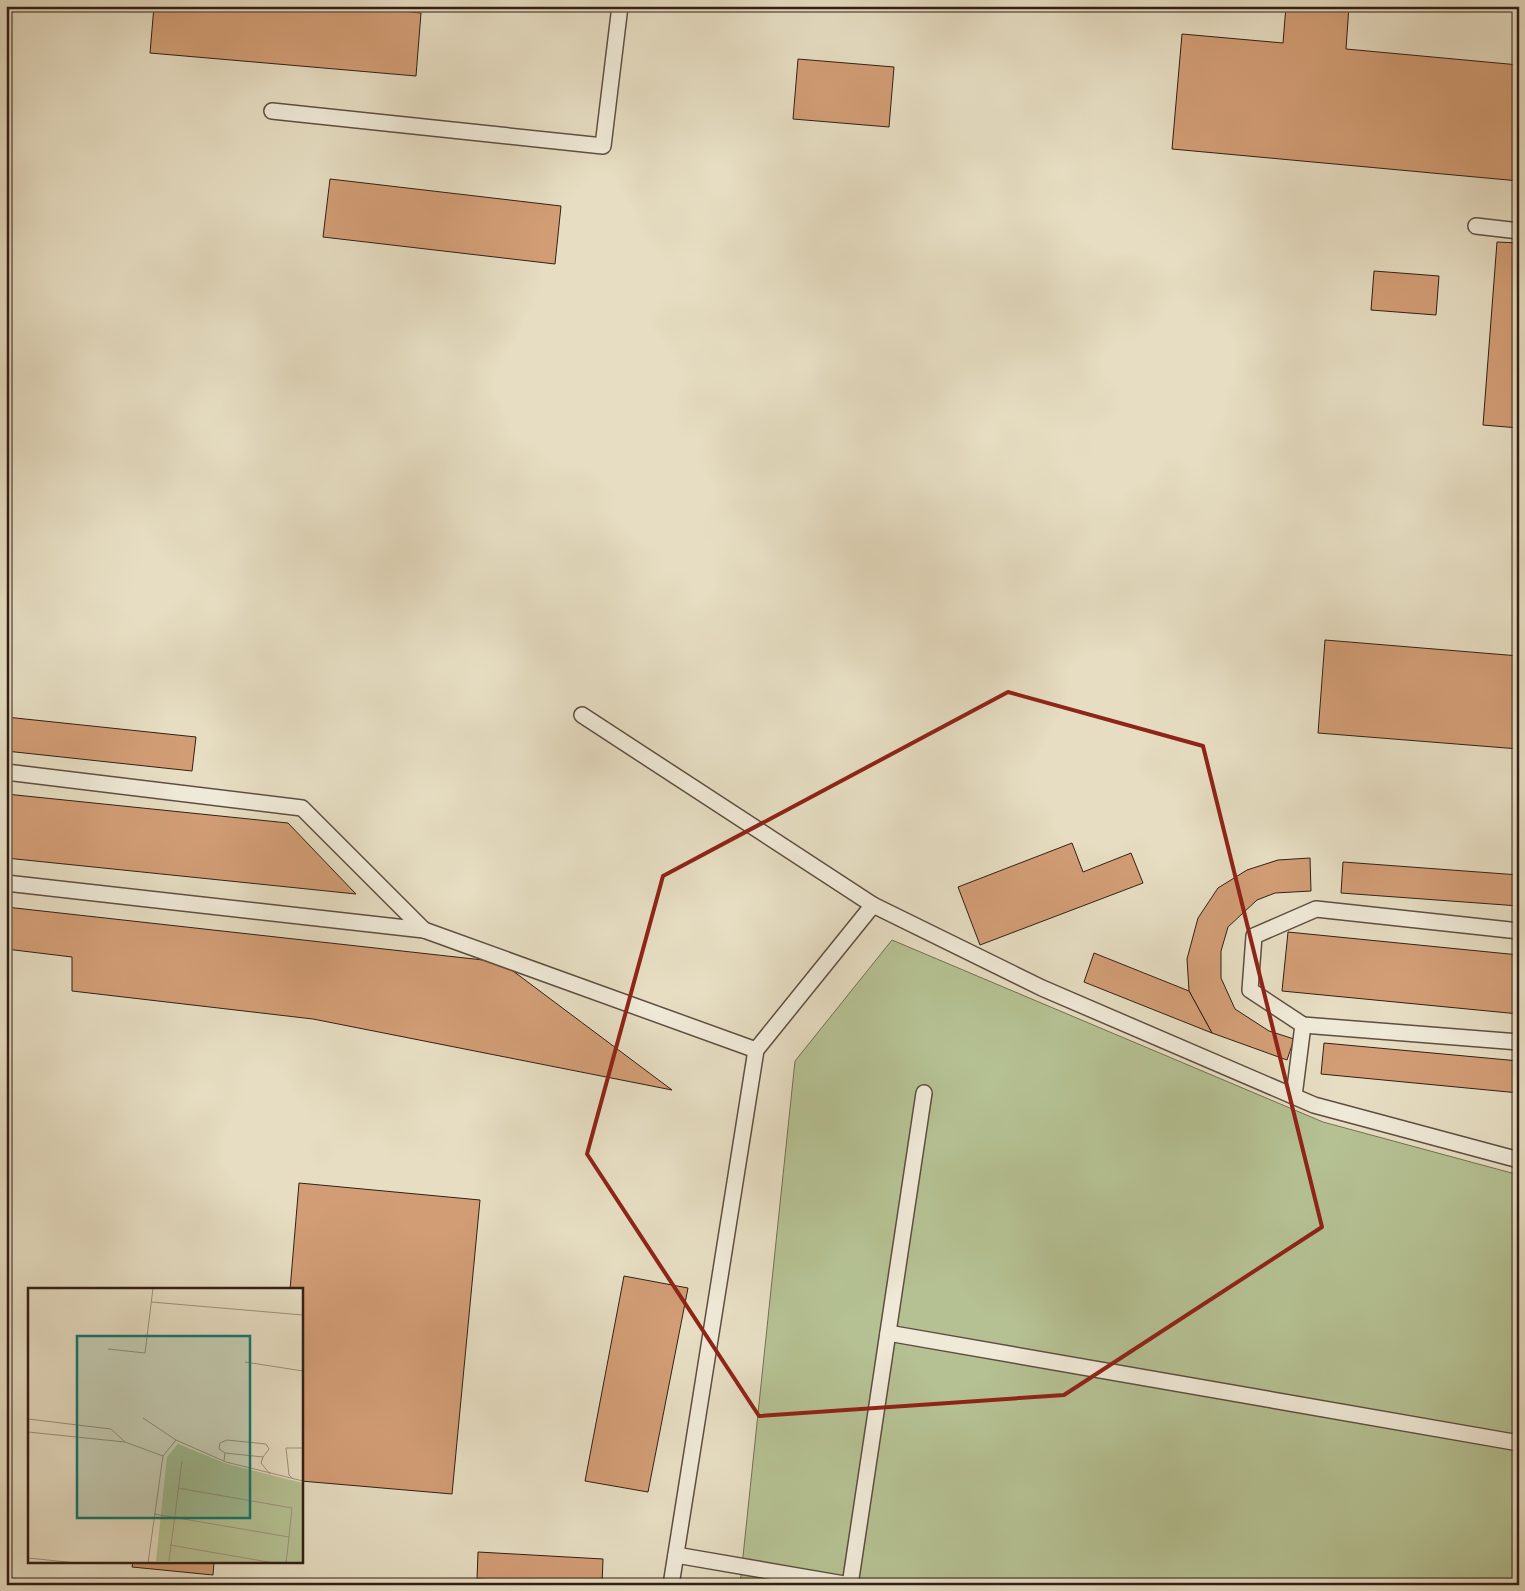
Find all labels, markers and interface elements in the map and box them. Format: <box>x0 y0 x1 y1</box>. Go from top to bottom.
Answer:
inset map <box>28 1288 302 1564</box>

